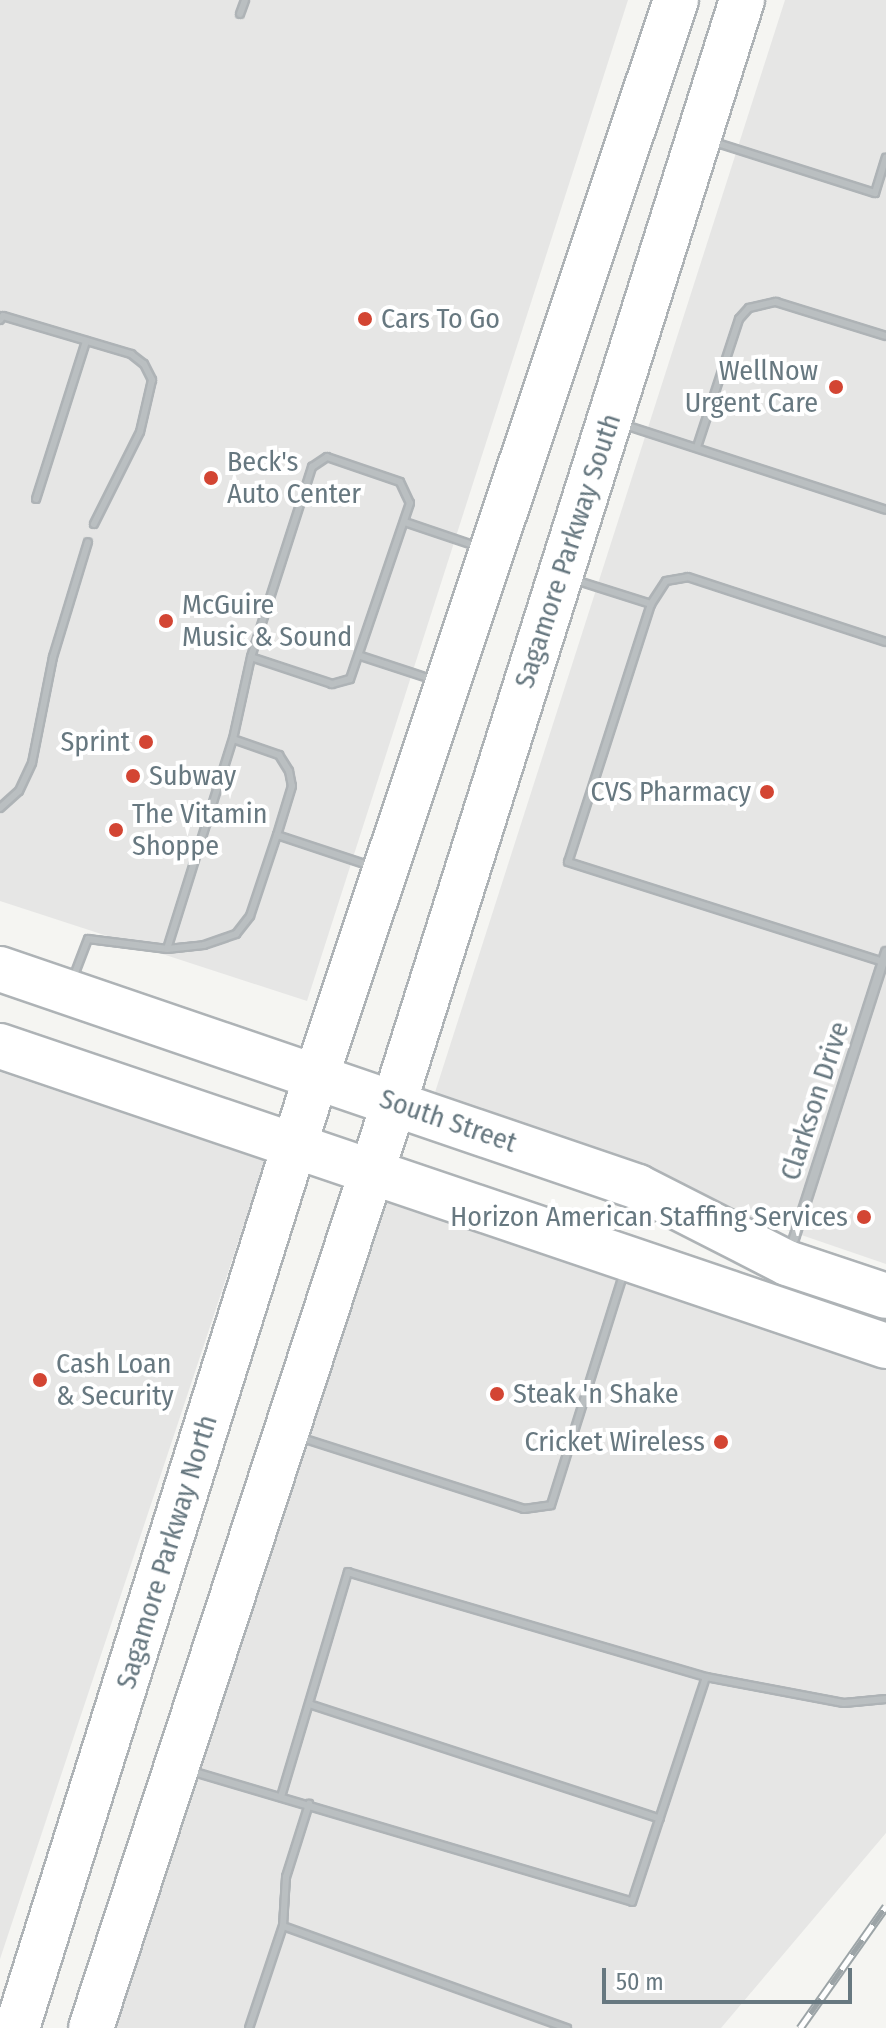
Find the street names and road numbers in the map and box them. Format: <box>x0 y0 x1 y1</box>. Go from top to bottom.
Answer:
street label: Sagamore Parkway South <box>508 410 628 692</box>
street label: Clarkson Drive <box>774 1017 856 1185</box>
street label: South Street <box>375 1082 521 1160</box>
street label: Sagamore Parkway North <box>109 1411 225 1693</box>

